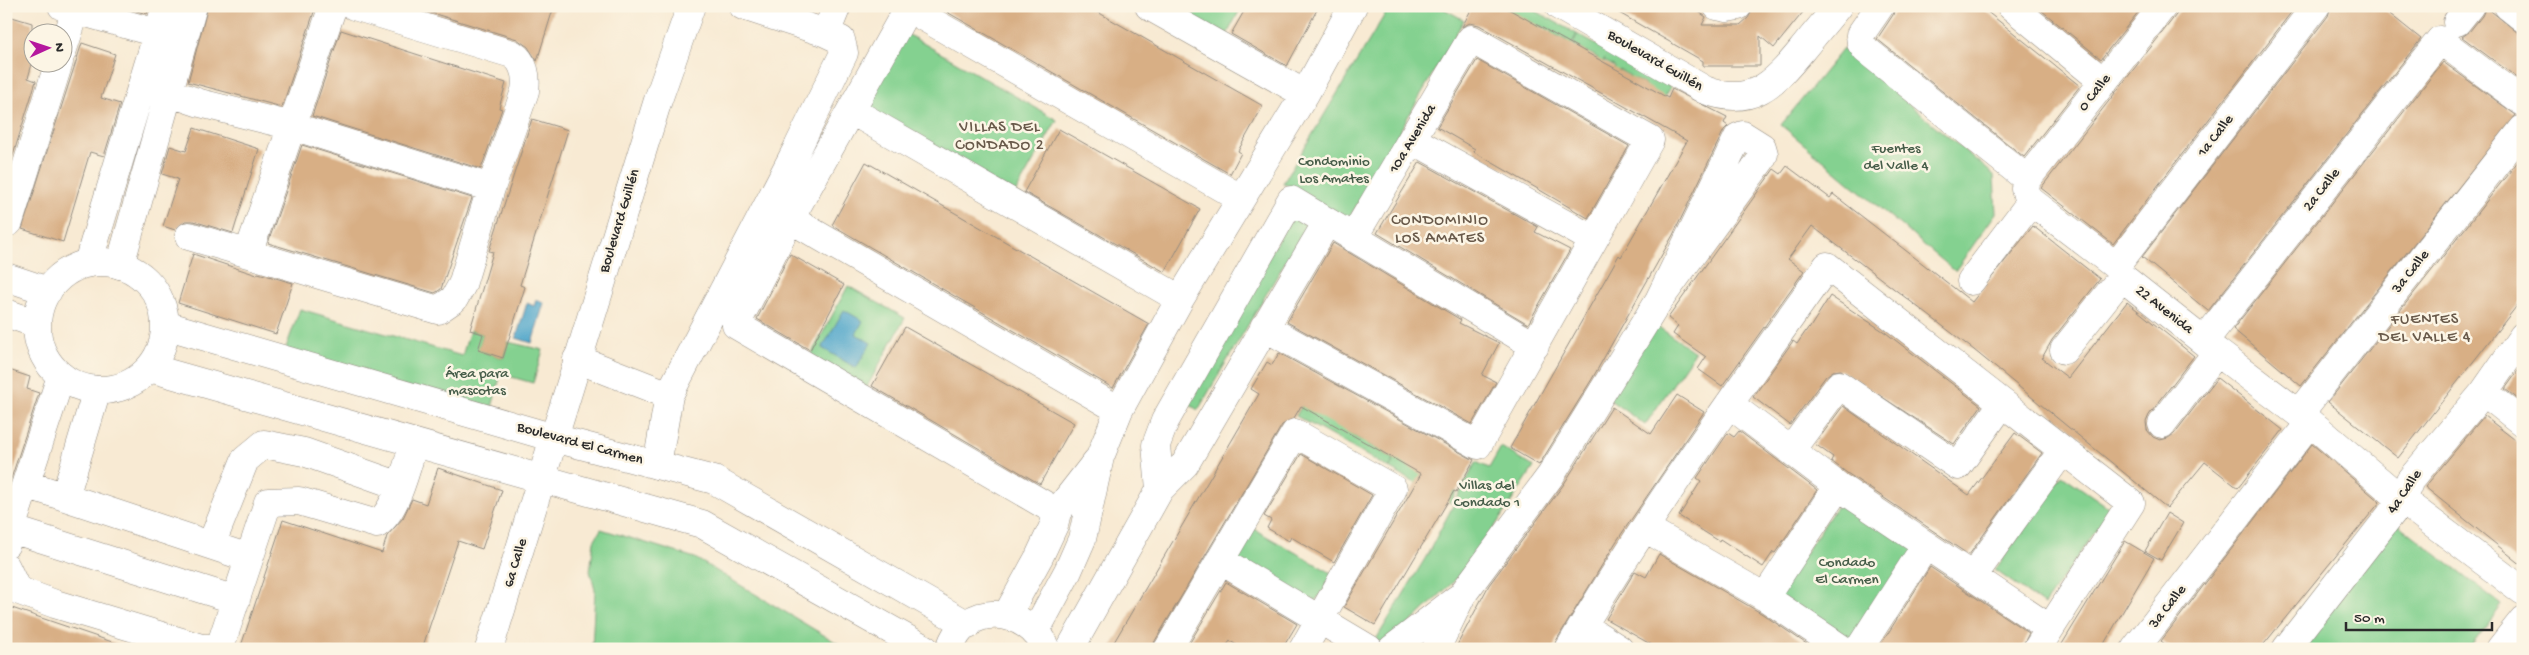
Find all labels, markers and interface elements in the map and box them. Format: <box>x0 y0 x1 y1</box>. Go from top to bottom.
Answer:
north arrow <box>22 22 72 72</box>
street label: Boulevard Guillén <box>1603 26 1706 96</box>
text: N <box>50 42 67 52</box>
street label: 0 Calle <box>2075 70 2115 115</box>
street label: 10a Avenida <box>1385 101 1441 178</box>
street label: 1a Calle <box>2193 111 2238 162</box>
district label: VILLAS DEL CONDADO 2 <box>955 119 1045 156</box>
park label: Fuentes del Valle 4 <box>1863 140 1929 175</box>
park label: Condominio Los Amates <box>1298 153 1370 188</box>
street label: 2a Calle <box>2300 165 2345 215</box>
street label: Boulevard Guillén <box>595 167 644 276</box>
district label: CONDOMINIO LOS AMATES <box>1391 212 1489 249</box>
street label: 3a Calle <box>2388 246 2434 298</box>
street label: 22 Avenida <box>2131 282 2197 339</box>
district label: FUENTES DEL VALLE 4 <box>2378 311 2471 348</box>
park label: Área para mascotas <box>445 365 509 400</box>
street label: Boulevard El Carmen <box>514 418 645 469</box>
street label: 4a Calle <box>2384 466 2427 518</box>
park label: Villas del Condado 1 <box>1454 477 1520 512</box>
street label: 6a Calle <box>500 536 532 590</box>
park label: Condado El Carmen <box>1815 554 1879 589</box>
street label: 3a Calle <box>2145 581 2191 633</box>
scale bar <box>2346 600 2493 632</box>
text: 50 m <box>2354 610 2385 628</box>

